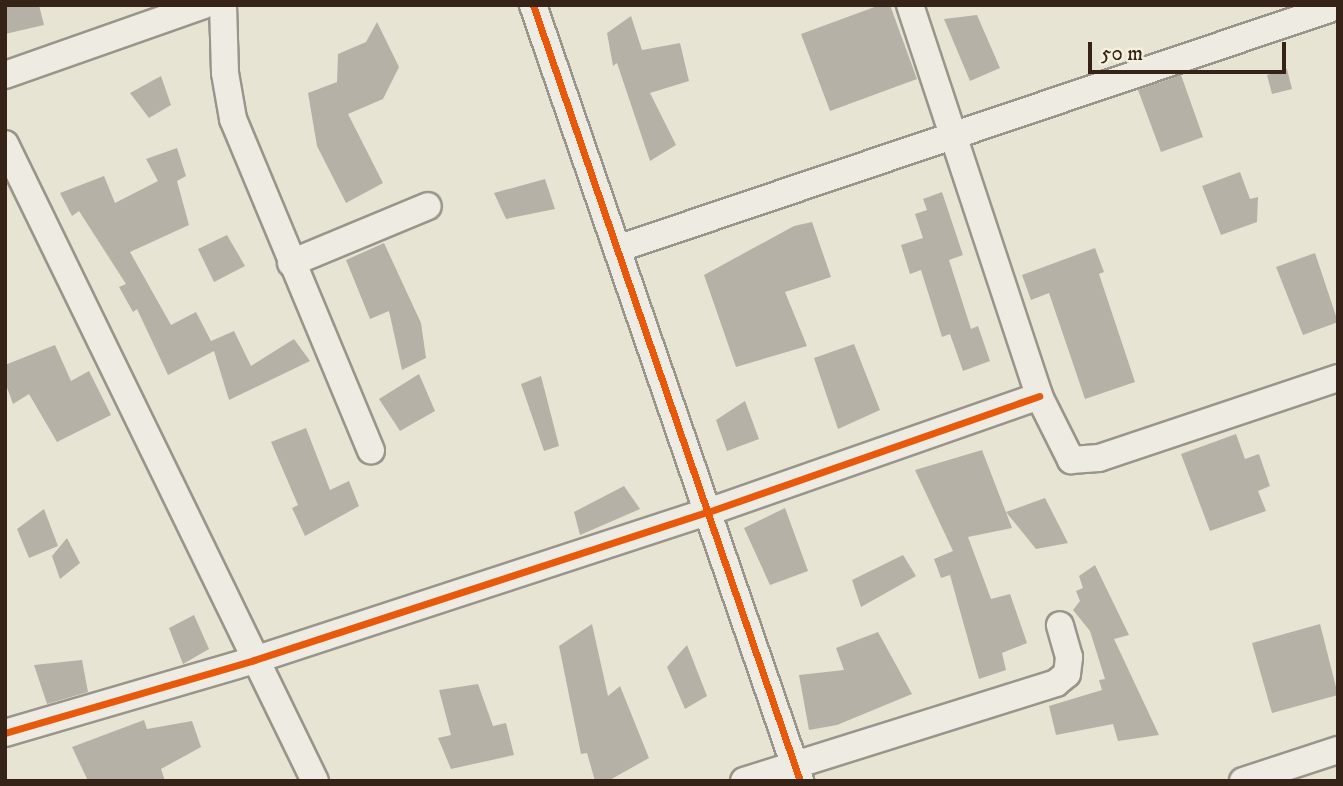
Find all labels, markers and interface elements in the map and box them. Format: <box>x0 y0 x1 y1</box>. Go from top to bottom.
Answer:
scale bar <box>1091 28 1289 72</box>
text: 50 m <box>1101 41 1143 67</box>

